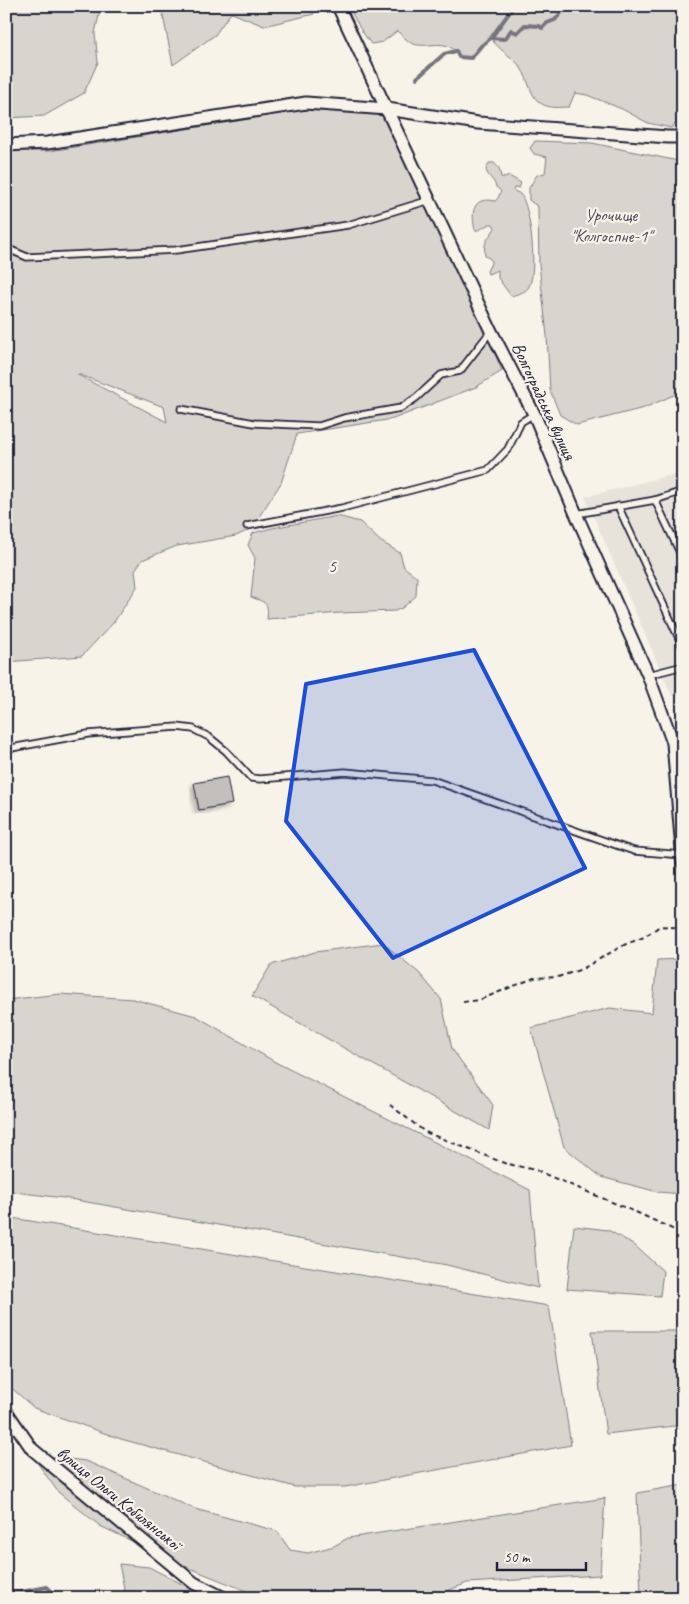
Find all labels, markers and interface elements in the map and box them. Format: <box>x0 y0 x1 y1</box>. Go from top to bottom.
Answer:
park label: Урочище "Колгоспне-1" <box>570 204 655 247</box>
street label: Волгоградська вулиця <box>507 339 581 465</box>
park label: 5 <box>328 555 337 577</box>
street label: вулиця Ольги Кобилянської <box>53 1441 188 1557</box>
scale bar <box>497 1539 585 1571</box>
text: 50 m <box>504 1548 531 1567</box>

